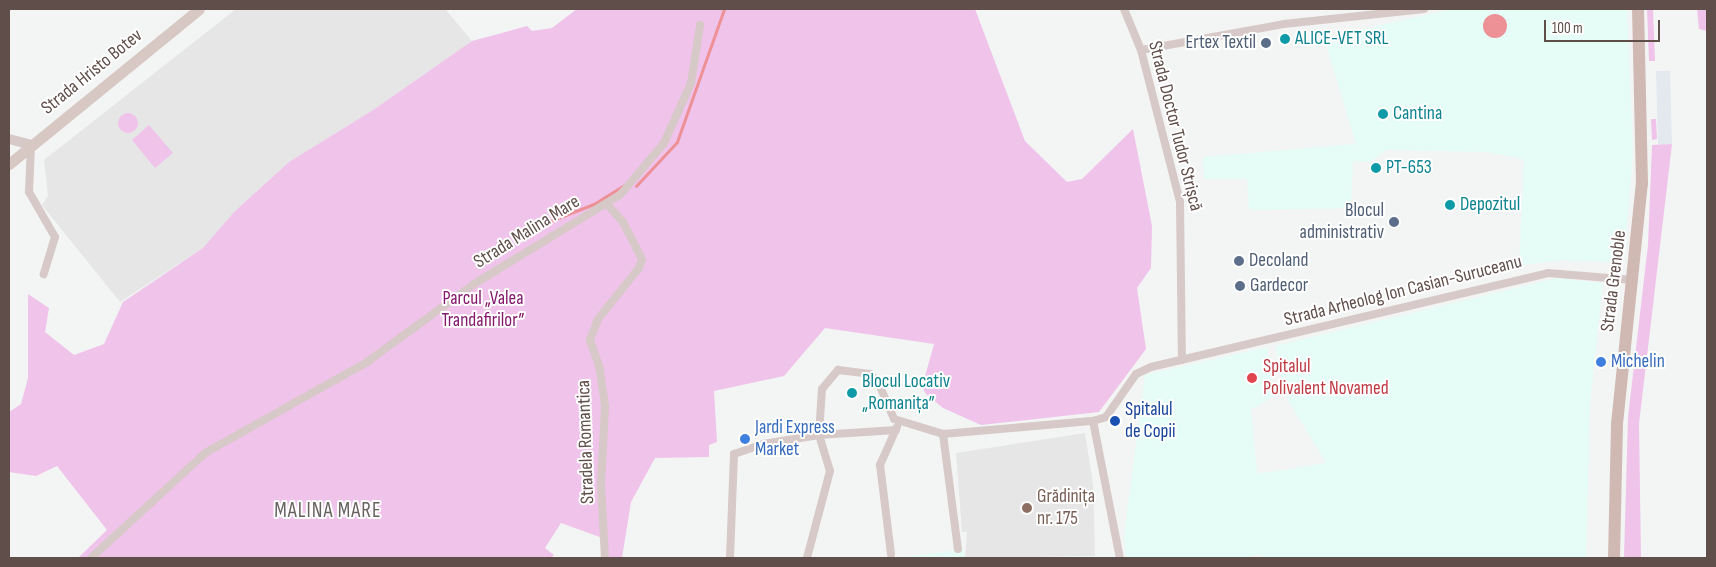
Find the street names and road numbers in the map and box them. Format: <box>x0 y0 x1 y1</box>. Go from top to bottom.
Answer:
street label: Strada Hristo Botev <box>37 24 147 120</box>
street label: Strada Doctor Tudor Strișcă <box>1143 39 1207 213</box>
street label: Strada Malina Mare <box>470 190 584 274</box>
street label: Strada Grenoble <box>1596 229 1632 333</box>
street label: Strada Arheolog Ion Casian-Suruceanu <box>1282 250 1524 332</box>
street label: Stradela Romantica <box>572 380 600 504</box>

